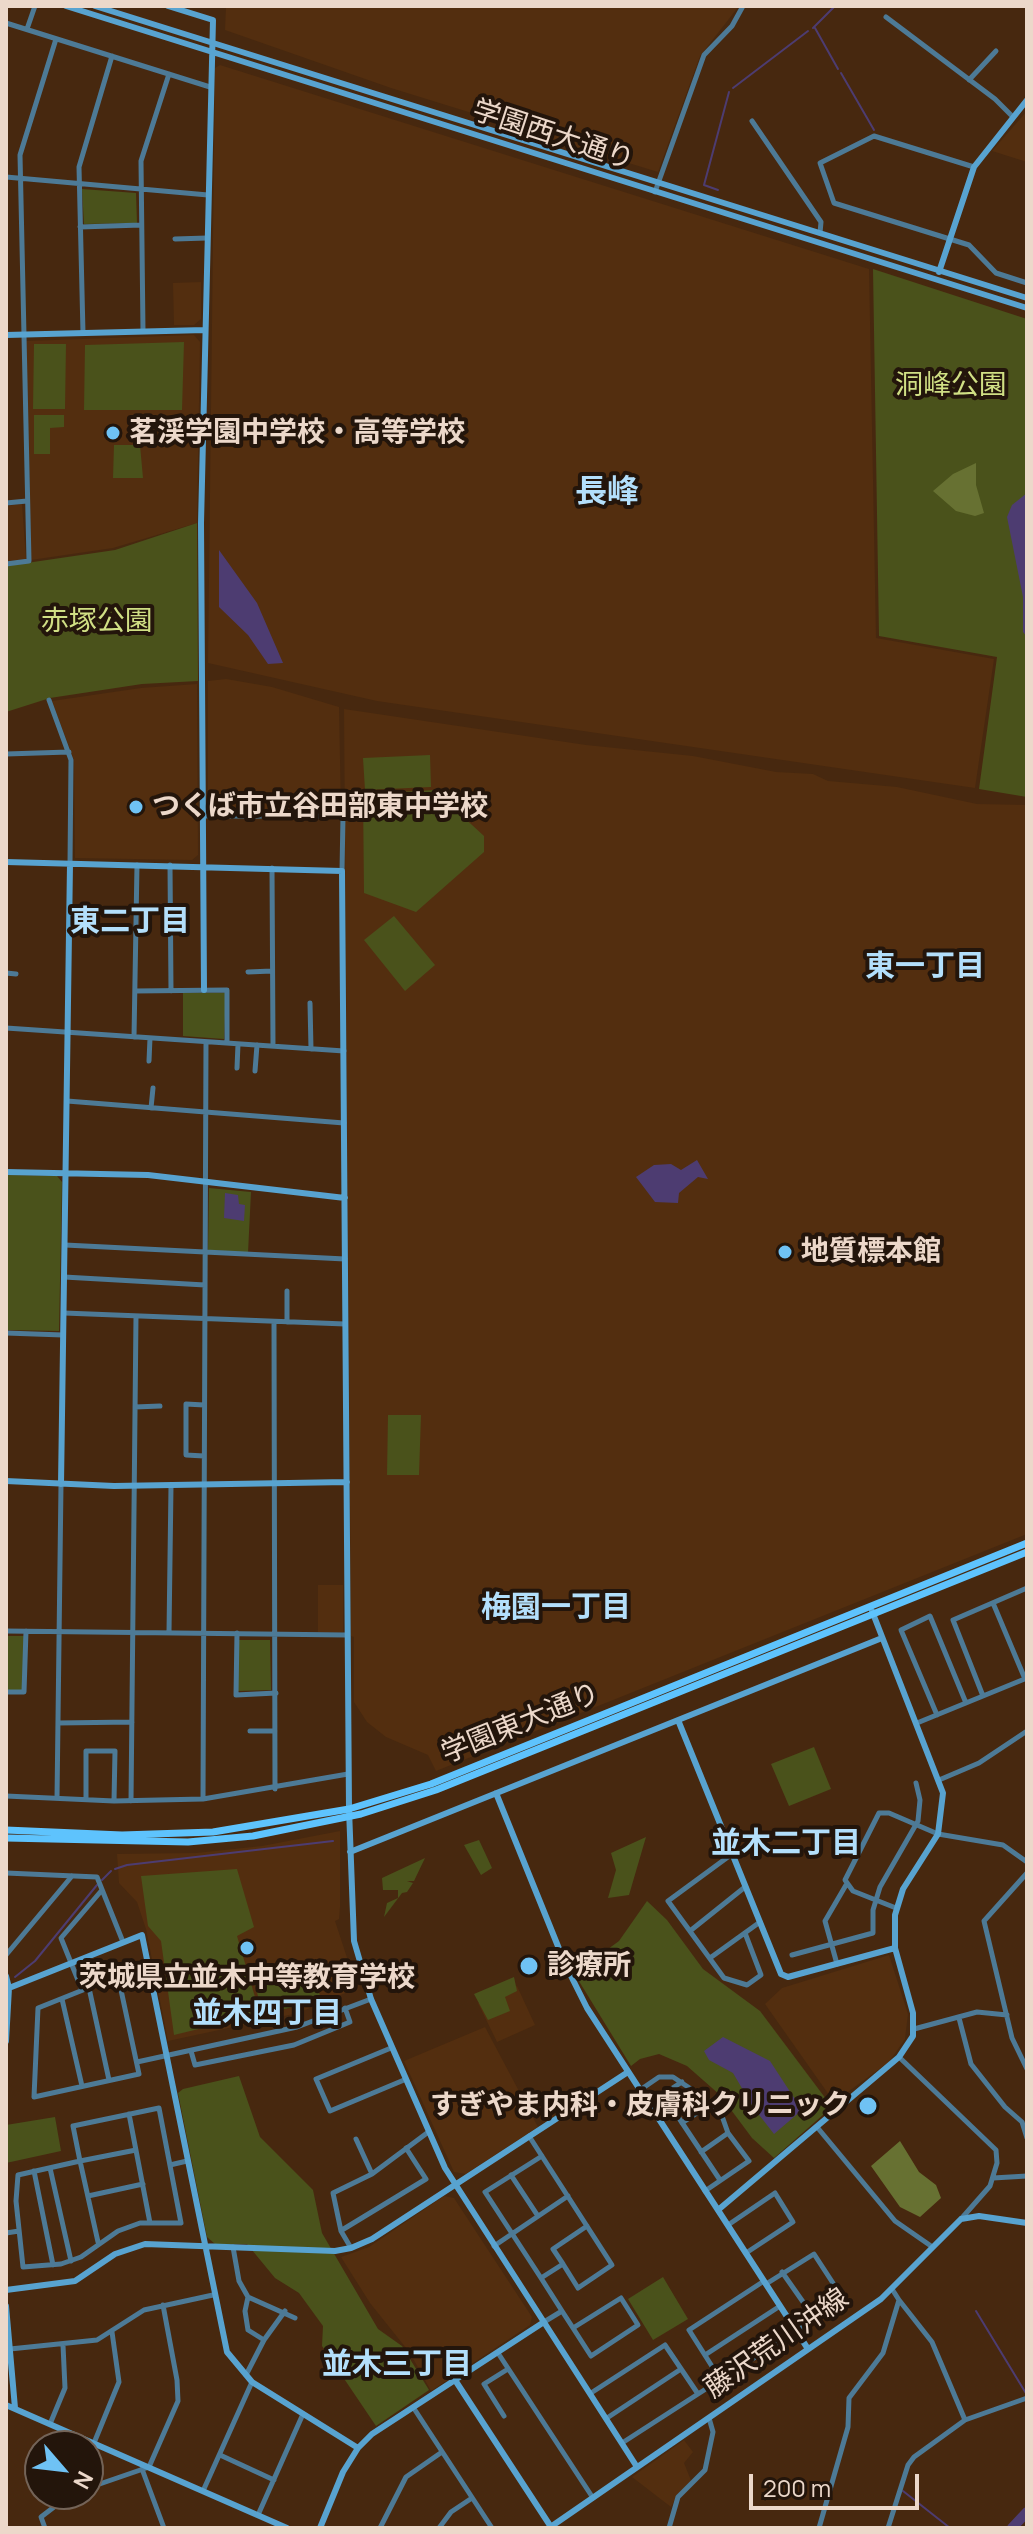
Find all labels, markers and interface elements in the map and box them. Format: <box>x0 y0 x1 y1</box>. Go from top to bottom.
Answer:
street label: 学園西大通り <box>468 94 638 178</box>
park label: 洞峰公園 <box>895 369 1007 403</box>
place label: 茗渓学園中学校・高等学校 <box>129 416 465 450</box>
marker: 茗渓学園中学校・高等学校 <box>104 424 122 442</box>
district label: 長峰 <box>575 474 639 512</box>
park label: 赤塚公園 <box>41 605 153 639</box>
place label: つくば市立谷田部東中学校 <box>152 790 488 824</box>
marker: つくば市立谷田部東中学校 <box>127 798 145 816</box>
district label: 東二丁目 <box>70 905 190 941</box>
district label: 東一丁目 <box>865 950 985 986</box>
place label: 地質標本館 <box>801 1235 941 1269</box>
marker: 地質標本館 <box>776 1243 794 1261</box>
district label: 梅園一丁目 <box>481 1591 631 1627</box>
street label: 学園東大通り <box>437 1677 605 1771</box>
district label: 並木二丁目 <box>711 1827 861 1863</box>
marker: 茨城県立並木中等教育学校 <box>238 1939 256 1957</box>
place label: 診療所 <box>547 1949 631 1983</box>
marker: 診療所 <box>518 1955 540 1977</box>
place label: 茨城県立並木中等教育学校 <box>79 1961 415 1995</box>
district label: 並木四丁目 <box>192 1997 342 2033</box>
place label: すぎやま内科・皮膚科クリニック <box>430 2089 850 2123</box>
marker: すぎやま内科・皮膚科クリニック <box>857 2095 879 2117</box>
street label: 藤沢荒川沖線 <box>699 2282 855 2406</box>
district label: 並木三丁目 <box>322 2348 472 2384</box>
north arrow <box>24 2430 104 2510</box>
scale bar <box>753 2458 923 2508</box>
text: N <box>66 2466 100 2494</box>
text: 200 m <box>763 2471 831 2504</box>

